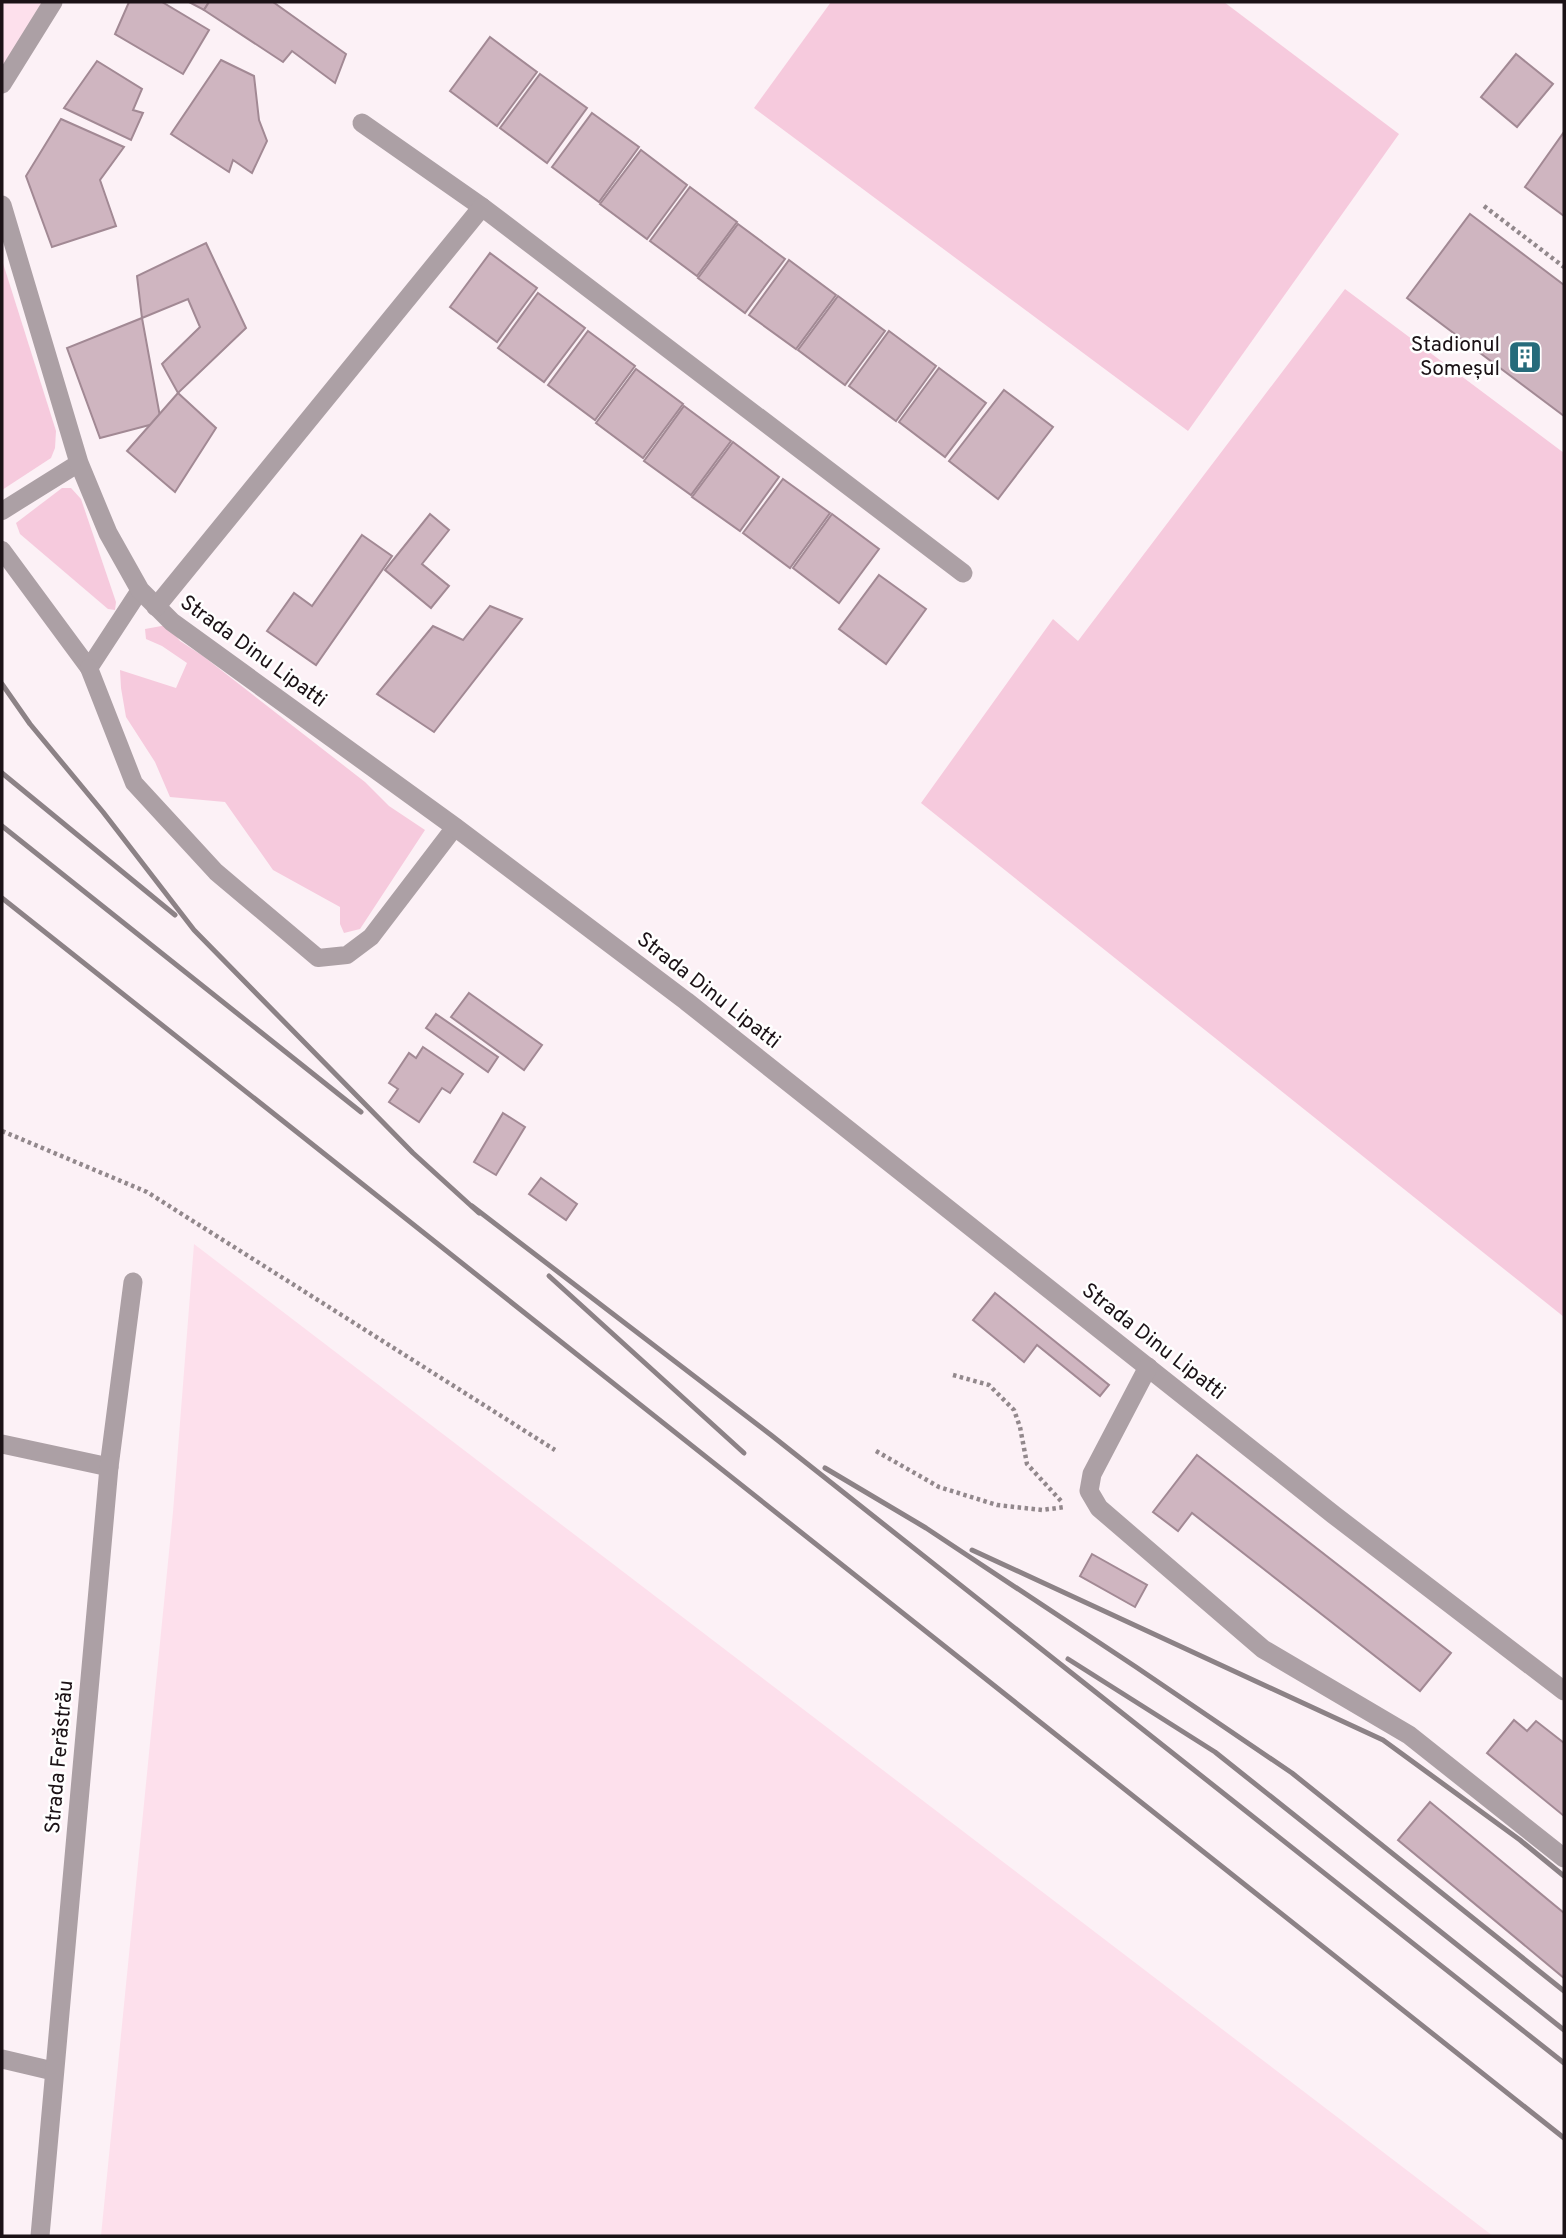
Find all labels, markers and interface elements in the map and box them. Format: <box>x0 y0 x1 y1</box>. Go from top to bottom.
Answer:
place label: Stadionul Someșul <box>1411 332 1500 383</box>
building icon: Stadionul Someșul <box>1506 338 1544 376</box>
street label: Strada Dinu Lipatti <box>174 590 332 714</box>
street label: Strada Dinu Lipatti <box>631 926 785 1056</box>
street label: Strada Dinu Lipatti <box>1076 1277 1230 1407</box>
street label: Strada Ferăstrău <box>40 1679 80 1835</box>

